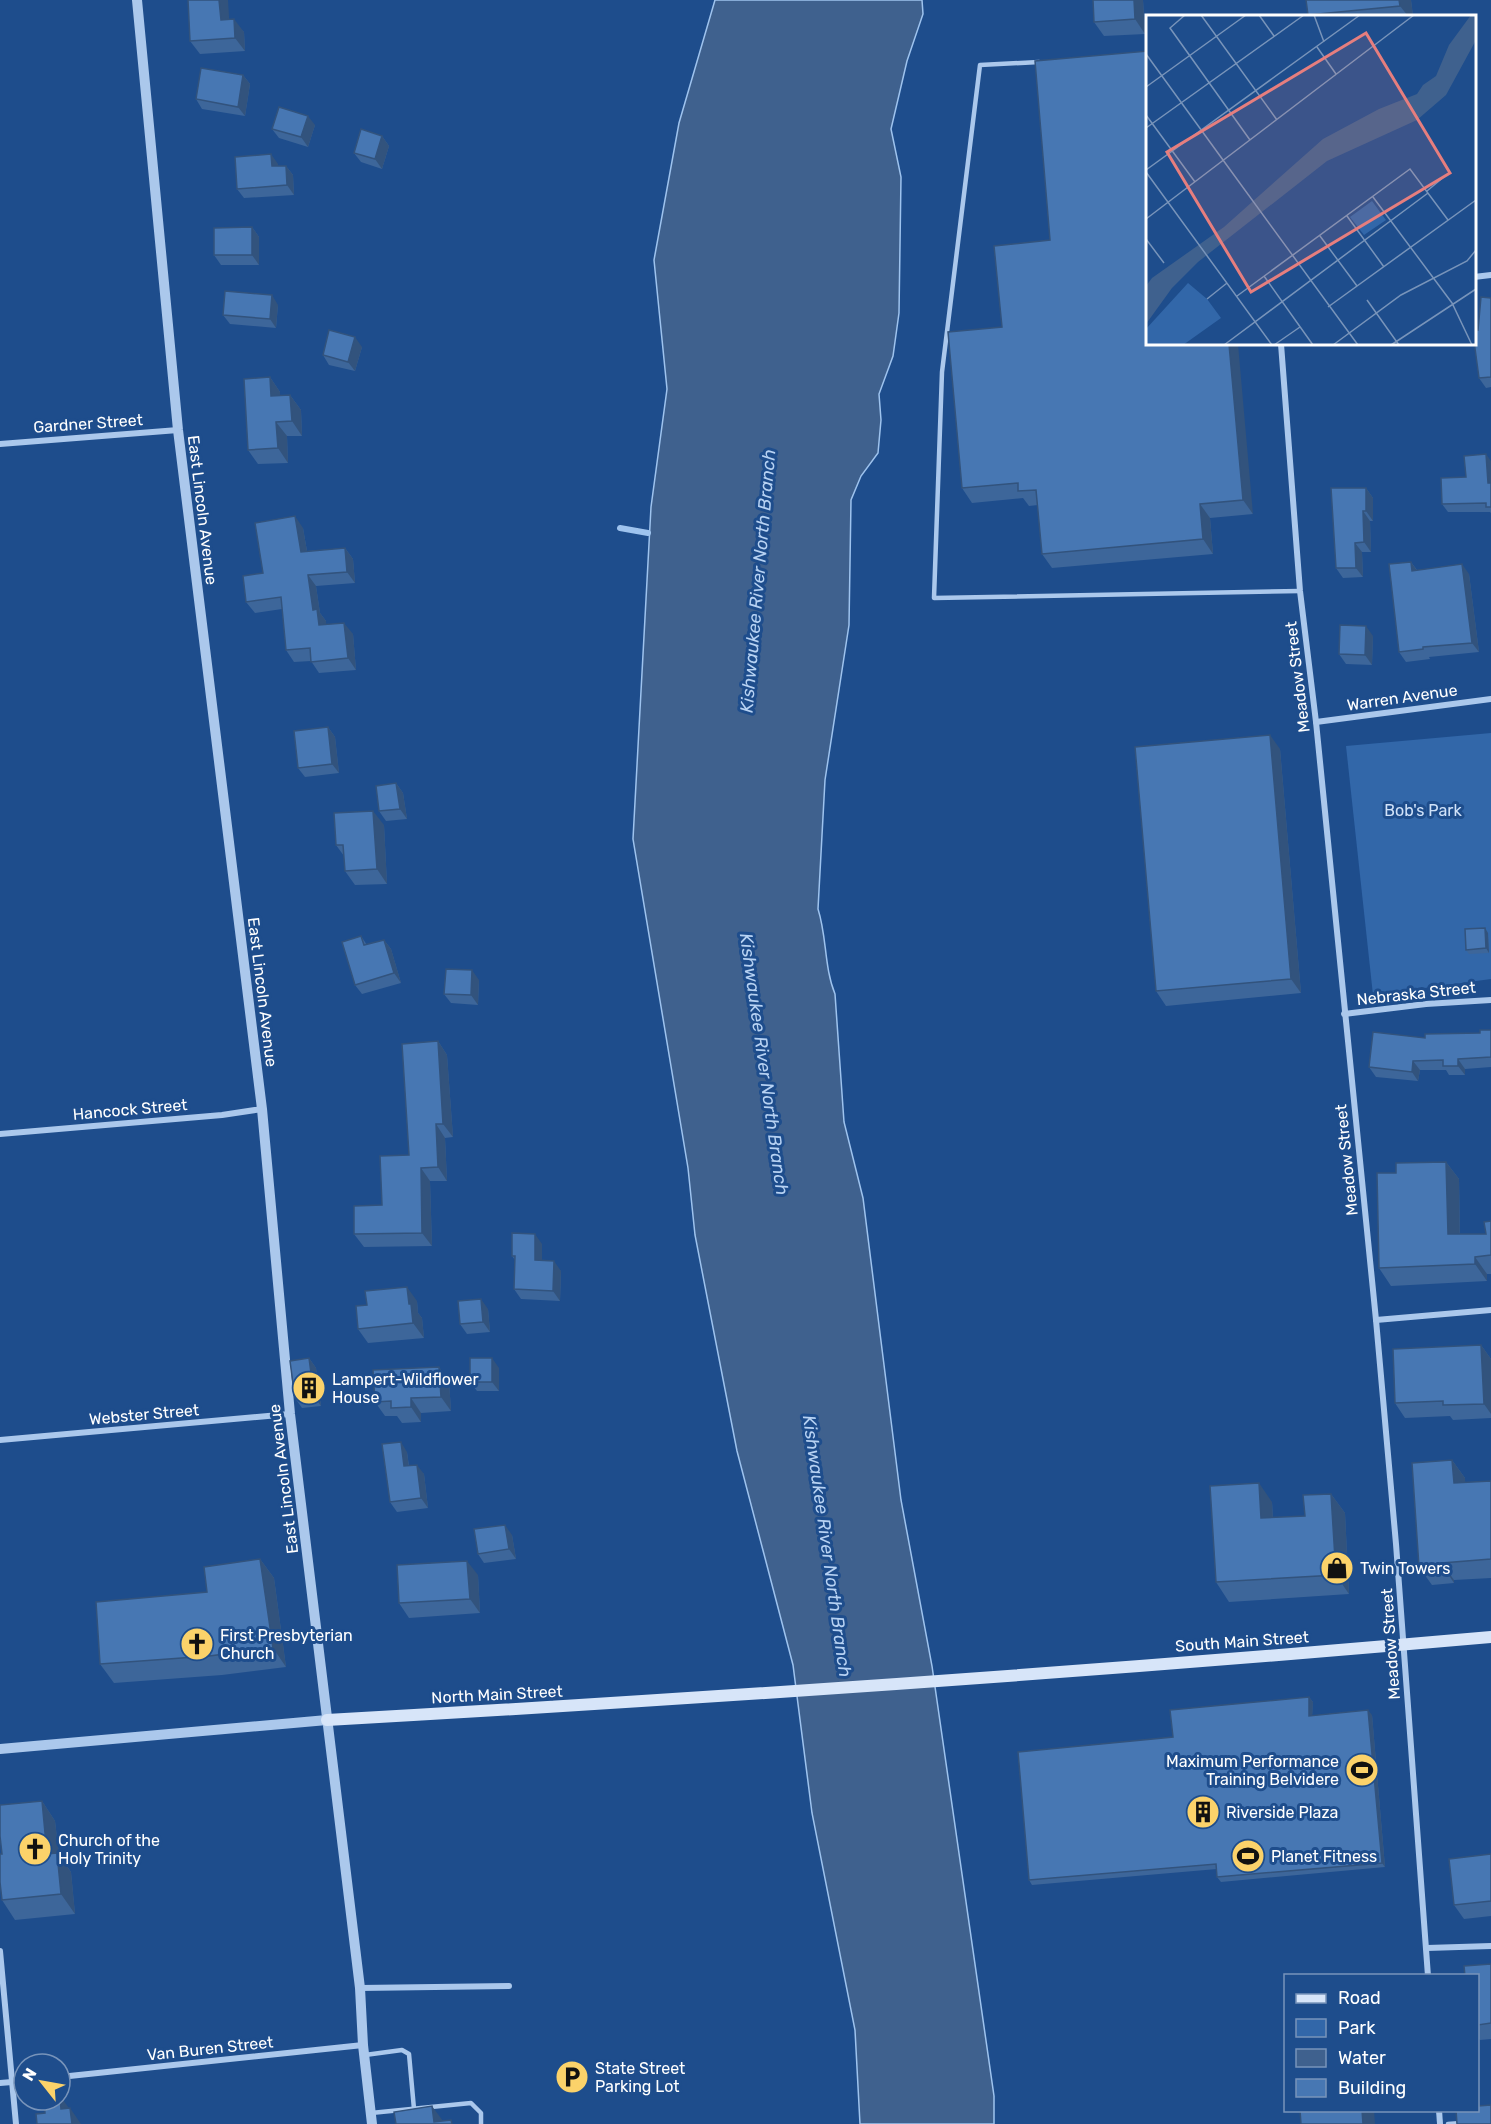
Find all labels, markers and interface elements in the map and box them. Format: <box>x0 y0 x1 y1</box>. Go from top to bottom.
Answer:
inset map <box>1146 15 1476 345</box>
street label: Gardner Street <box>33 410 143 437</box>
street label: East Lincoln Avenue <box>184 434 221 586</box>
water label: Kishwaukee River North Branch <box>736 448 780 714</box>
street label: Meadow Street <box>1281 620 1314 734</box>
street label: Warren Avenue <box>1346 680 1459 715</box>
park label: Bob's Park <box>1384 801 1462 820</box>
street label: East Lincoln Avenue <box>244 916 281 1068</box>
water label: Kishwaukee River North Branch <box>735 932 793 1196</box>
street label: Nebraska Street <box>1356 978 1477 1009</box>
street label: Hancock Street <box>72 1095 188 1124</box>
street label: Meadow Street <box>1331 1103 1362 1216</box>
building icon: Lampert-Wildflower House <box>291 1370 327 1406</box>
place label: Lampert-Wildflower House <box>332 1370 479 1407</box>
street label: Webster Street <box>88 1400 200 1429</box>
street label: East Lincoln Avenue <box>265 1403 302 1555</box>
water label: Kishwaukee River North Branch <box>798 1414 856 1678</box>
shop icon: Twin Towers <box>1319 1550 1355 1586</box>
place label: Twin Towers <box>1360 1559 1451 1578</box>
street label: Meadow Street <box>1377 1588 1404 1700</box>
church icon: First Presbyterian Church <box>179 1626 215 1662</box>
place label: First Presbyterian Church <box>220 1626 353 1663</box>
street label: South Main Street <box>1175 1627 1310 1656</box>
street label: North Main Street <box>431 1682 563 1707</box>
place label: Maximum Performance Training Belvidere <box>1166 1752 1339 1789</box>
sports icon: Maximum Performance Training Belvidere <box>1344 1752 1380 1788</box>
building icon: Riverside Plaza <box>1185 1794 1221 1830</box>
place label: Riverside Plaza <box>1226 1803 1338 1822</box>
church icon: Church of the Holy Trinity <box>17 1831 53 1867</box>
place label: Church of the Holy Trinity <box>58 1831 160 1868</box>
sports icon: Planet Fitness <box>1230 1838 1266 1874</box>
place label: Planet Fitness <box>1271 1847 1377 1866</box>
legend <box>1284 1974 1479 2112</box>
text: Road <box>1338 1987 1381 2009</box>
text: Park <box>1338 2017 1376 2039</box>
street label: Van Buren Street <box>146 2032 274 2065</box>
text: Water <box>1338 2047 1386 2069</box>
north arrow <box>12 2052 72 2112</box>
parking icon: State Street Parking Lot <box>554 2059 590 2095</box>
place label: State Street Parking Lot <box>595 2059 685 2096</box>
text: N <box>18 2065 41 2084</box>
text: Building <box>1338 2077 1406 2099</box>

